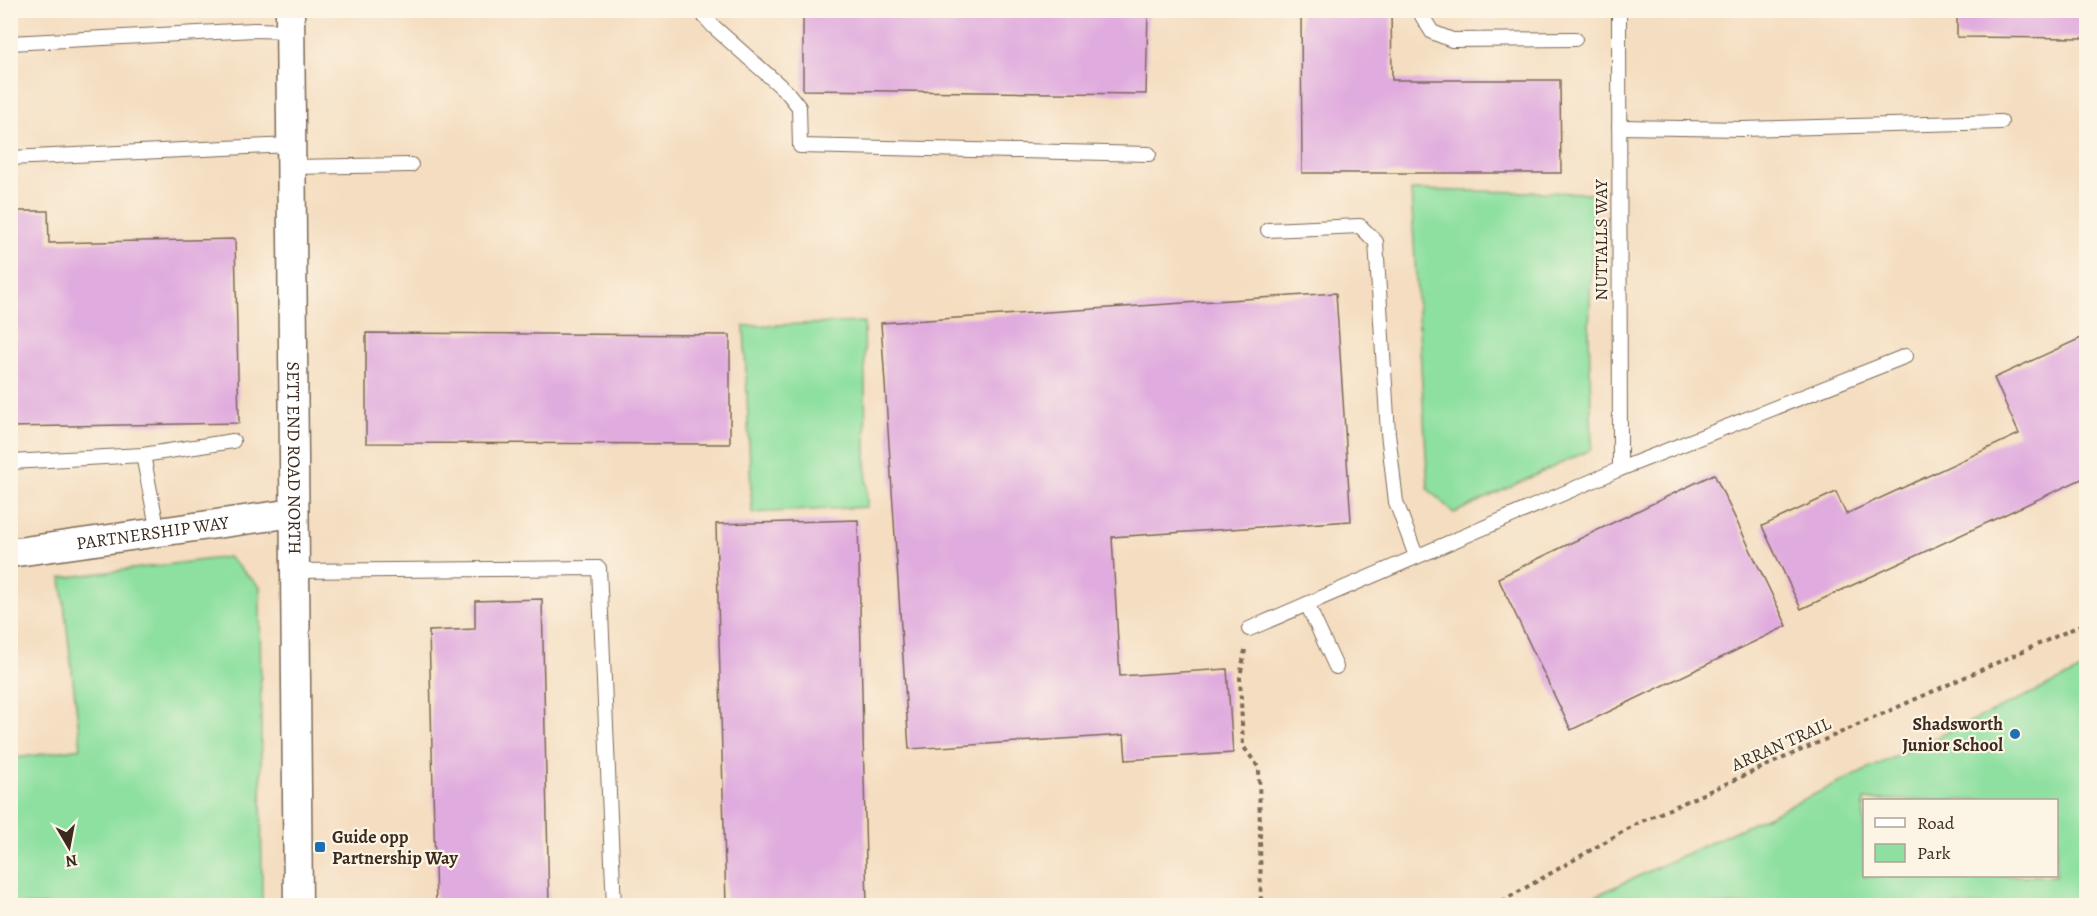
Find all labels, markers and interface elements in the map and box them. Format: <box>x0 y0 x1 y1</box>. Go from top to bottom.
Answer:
street label: NUTTALLS WAY <box>1589 178 1613 301</box>
street label: SETT END ROAD NORTH <box>281 361 307 555</box>
street label: PARTNERSHIP WAY <box>75 510 232 556</box>
street label: ARRAN TRAIL <box>1727 711 1835 777</box>
place label: Shadsworth Junior School <box>1902 712 2003 757</box>
marker: Shadsworth Junior School <box>2008 727 2022 741</box>
legend <box>1863 799 2058 877</box>
text: Road <box>1917 811 1955 835</box>
north arrow <box>39 817 99 877</box>
place label: Guide opp Partnership Way <box>332 825 459 870</box>
marker: Guide opp Partnership Way <box>313 840 327 854</box>
text: Park <box>1917 841 1951 865</box>
text: N <box>63 849 79 873</box>

